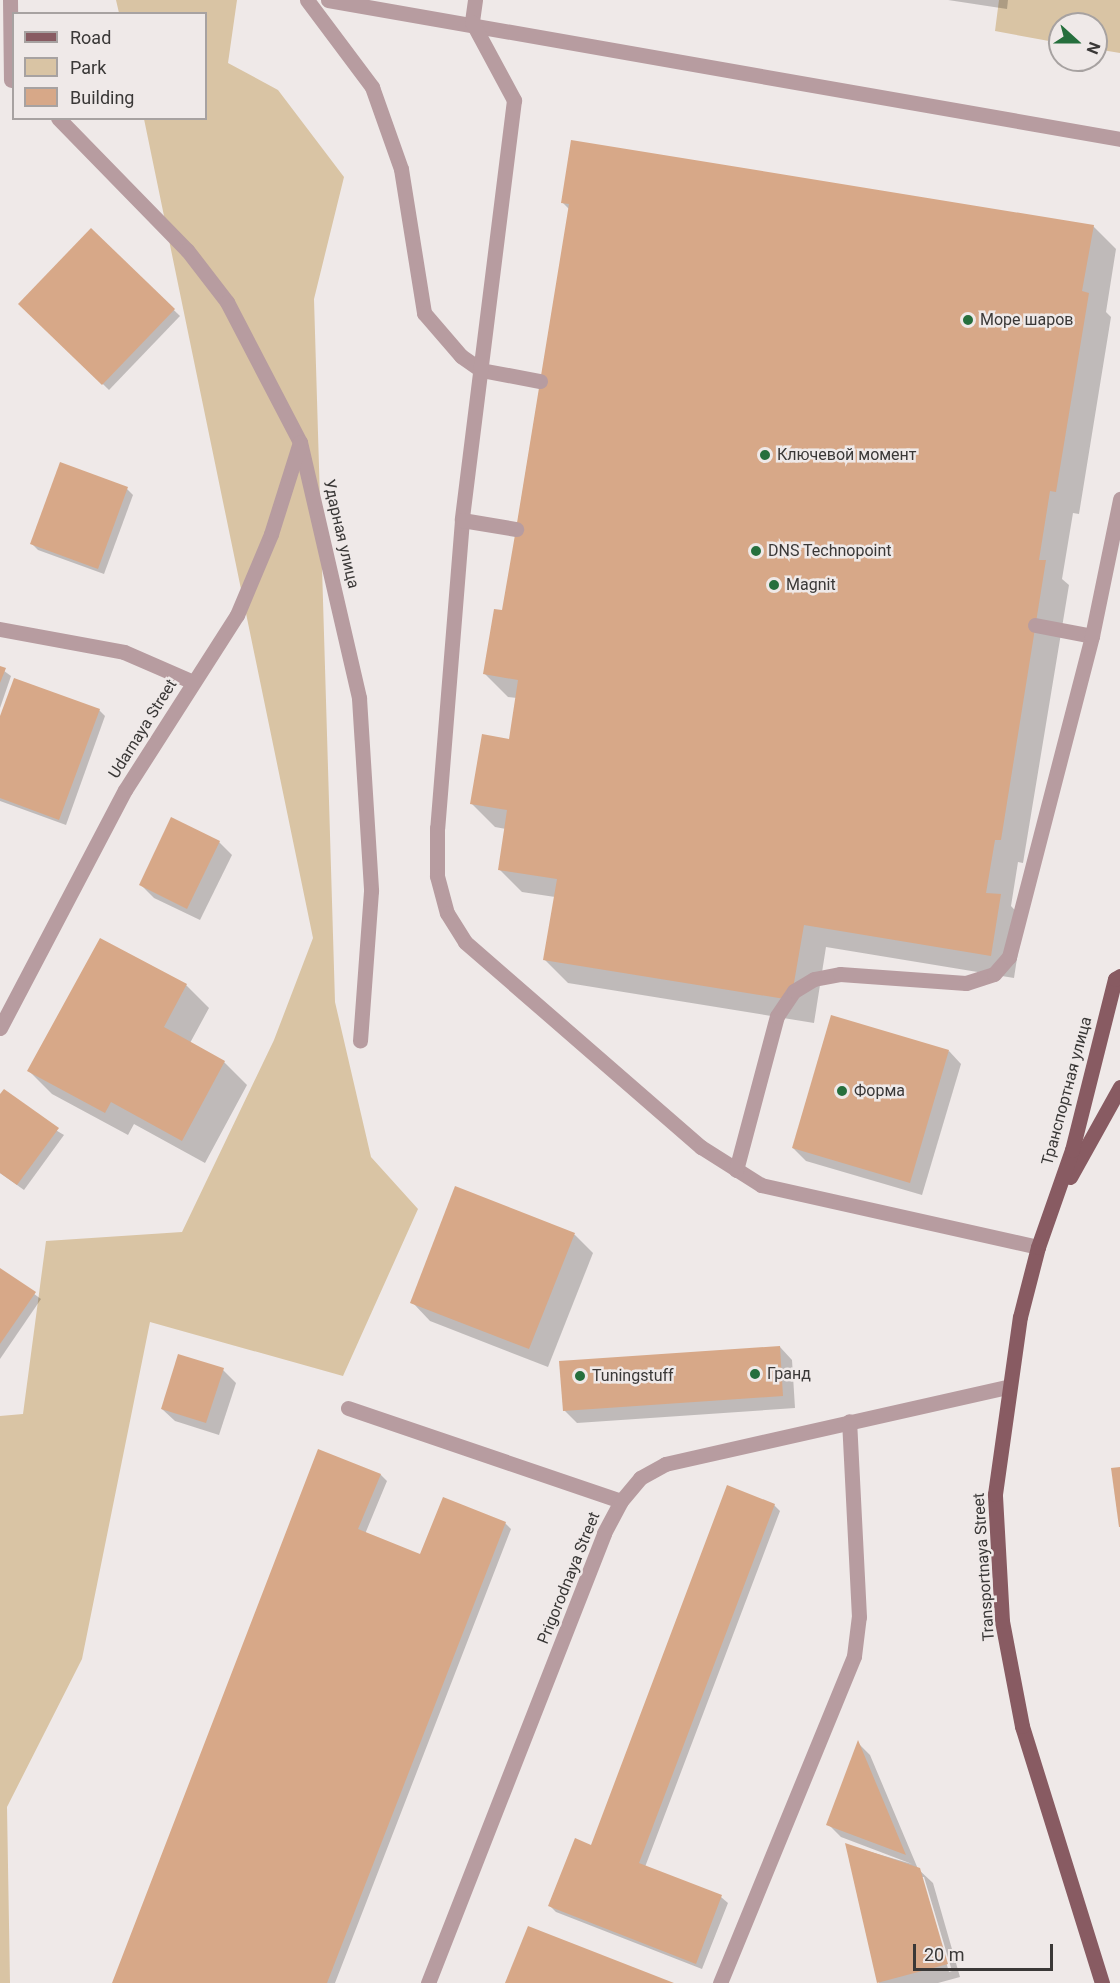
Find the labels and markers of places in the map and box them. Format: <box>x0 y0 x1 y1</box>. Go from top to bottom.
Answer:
place label: Море шаров <box>980 310 1073 330</box>
marker: Море шаров <box>961 313 975 327</box>
place label: Ключевой момент <box>777 445 917 465</box>
marker: Ключевой момент <box>758 448 772 462</box>
place label: DNS Technopoint <box>768 541 892 561</box>
marker: DNS Technopoint <box>749 544 763 558</box>
place label: Magnit <box>786 575 836 595</box>
marker: Magnit <box>767 578 781 592</box>
place label: Форма <box>854 1081 905 1101</box>
marker: Форма <box>835 1084 849 1098</box>
place label: Гранд <box>767 1364 811 1384</box>
place label: Tuningstuff <box>592 1366 674 1386</box>
marker: Гранд <box>748 1367 762 1381</box>
marker: Tuningstuff <box>573 1369 587 1383</box>

